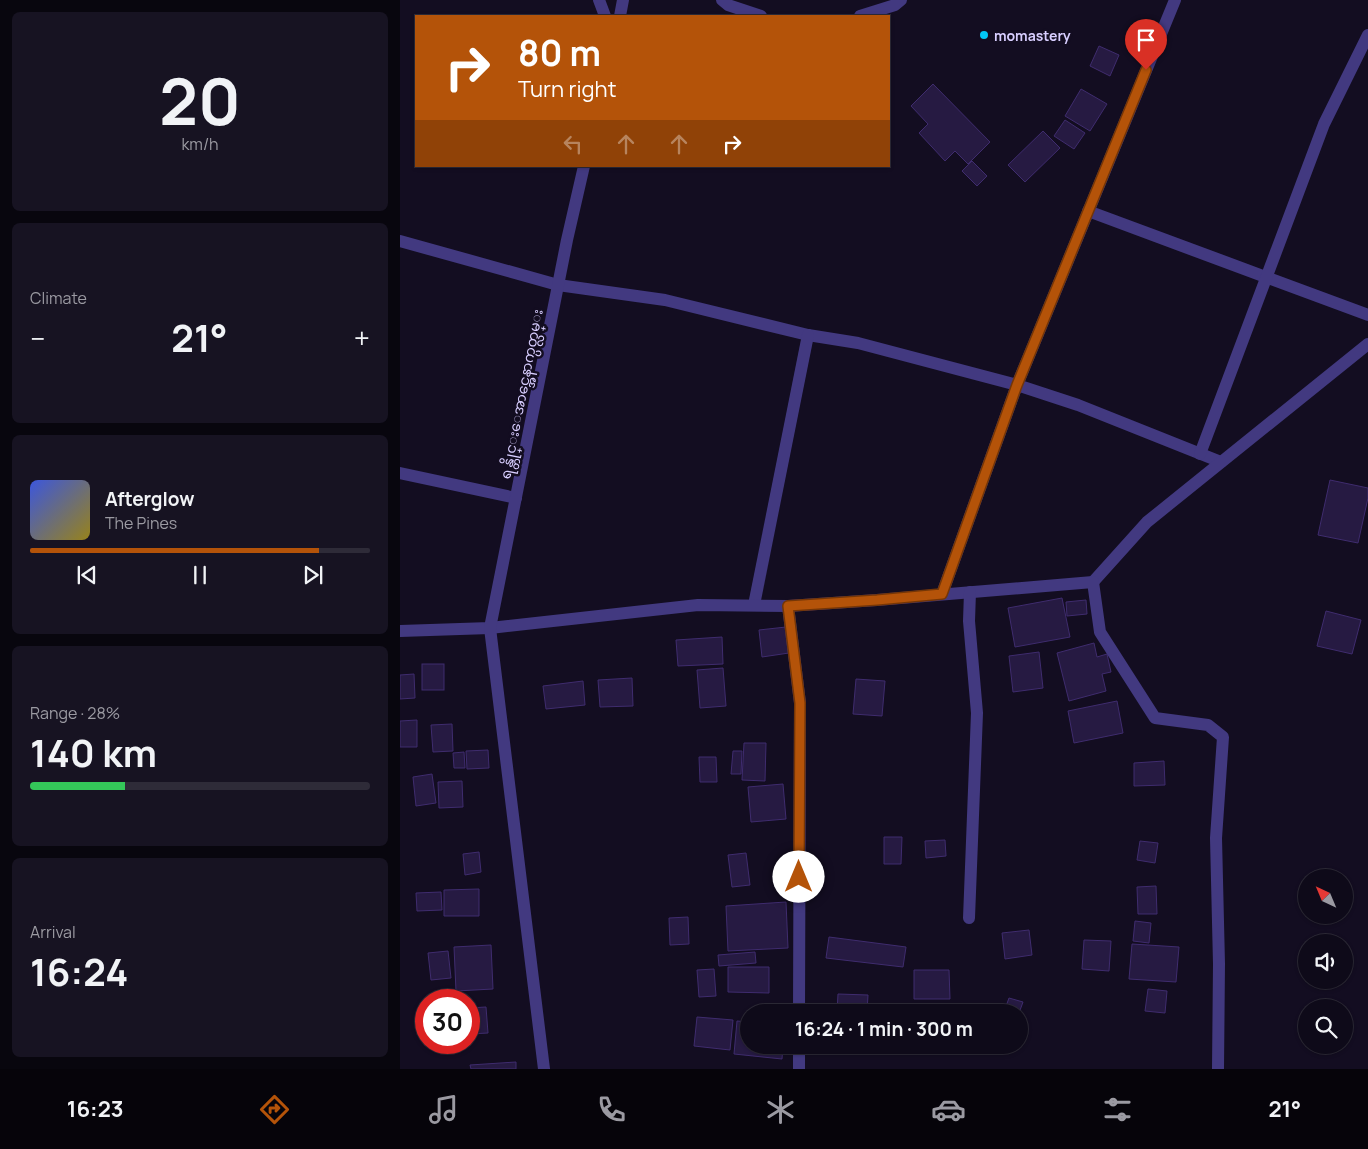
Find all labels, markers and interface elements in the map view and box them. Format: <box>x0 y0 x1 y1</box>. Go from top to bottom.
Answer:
pin <box>1125 19 1167 70</box>
place label: momastery <box>994 26 1071 45</box>
icon: arrive <box>1132 26 1160 54</box>
text: 80 m <box>518 29 601 77</box>
marker: momastery <box>978 29 990 41</box>
icon: right <box>435 35 500 100</box>
text: 20 <box>159 56 241 145</box>
text: Turn right <box>518 74 616 104</box>
icon: left <box>559 130 587 158</box>
icon: ahead <box>612 130 640 158</box>
icon: ahead <box>665 130 693 158</box>
icon: right <box>718 130 746 158</box>
text: km/h <box>181 133 219 155</box>
text: Climate <box>30 287 87 309</box>
street label: ရန္တိုင္းေအာင္အေနာက္ပတ္လမ္း <box>495 307 550 481</box>
text: 21° <box>171 311 228 363</box>
text: − <box>30 319 45 357</box>
text: + <box>354 319 370 357</box>
text: Afterglow <box>105 486 194 512</box>
text: The Pines <box>105 512 177 534</box>
icon: previous <box>73 561 101 589</box>
icon: pause <box>186 561 214 589</box>
icon: next <box>299 561 327 589</box>
text: Range · 28% <box>30 702 120 724</box>
text: 140 km <box>30 726 157 778</box>
position arrow <box>772 850 824 902</box>
north arrow <box>1298 869 1352 924</box>
map controls <box>1298 869 1353 1054</box>
text: Arrival <box>30 921 76 943</box>
button: sound <box>1298 934 1353 989</box>
text: 16:24 <box>30 945 128 997</box>
speed limit sign: 30 <box>415 989 480 1054</box>
button: search <box>1298 999 1353 1054</box>
text: 16:24 · 1 min · 300 m <box>795 1016 973 1042</box>
icon: directions <box>257 1092 292 1127</box>
icon: music <box>426 1092 461 1127</box>
icon: phone <box>594 1092 629 1127</box>
icon: climate <box>763 1092 798 1127</box>
icon: car <box>931 1092 966 1127</box>
icon: filters <box>1100 1092 1135 1127</box>
text: 16:23 <box>67 1094 124 1124</box>
text: 21° <box>1268 1094 1301 1124</box>

